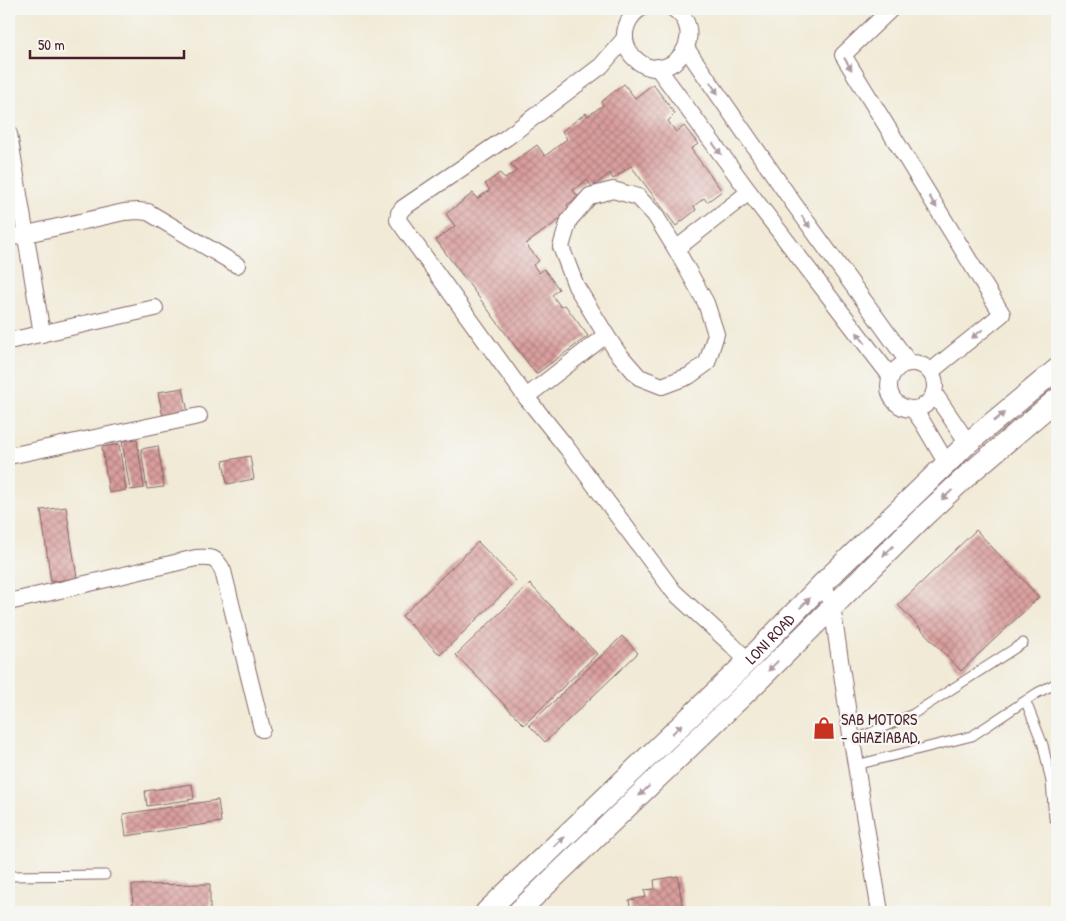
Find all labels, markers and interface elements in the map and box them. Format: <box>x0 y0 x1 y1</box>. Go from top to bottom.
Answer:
scale bar <box>30 28 184 60</box>
text: 50 m <box>38 34 65 55</box>
one-way arrow <box>844 57 853 70</box>
one-way arrow <box>709 82 719 95</box>
one-way arrow <box>712 142 722 156</box>
one-way arrow <box>929 196 938 209</box>
one-way arrow <box>801 215 812 228</box>
one-way arrow <box>970 328 983 339</box>
one-way arrow <box>856 331 866 345</box>
one-way arrow <box>993 412 1006 423</box>
one-way arrow <box>941 489 953 501</box>
one-way arrow <box>883 545 895 557</box>
one-way arrow <box>799 597 811 609</box>
street label: LONI ROAD <box>740 608 799 669</box>
one-way arrow <box>767 660 779 672</box>
place label: SAB MOTORS - GHAZIABAD, <box>841 708 921 748</box>
shop icon: SAB MOTORS - GHAZIABAD, <box>811 715 837 741</box>
one-way arrow <box>670 724 682 736</box>
one-way arrow <box>638 785 650 797</box>
one-way arrow <box>553 836 565 848</box>

